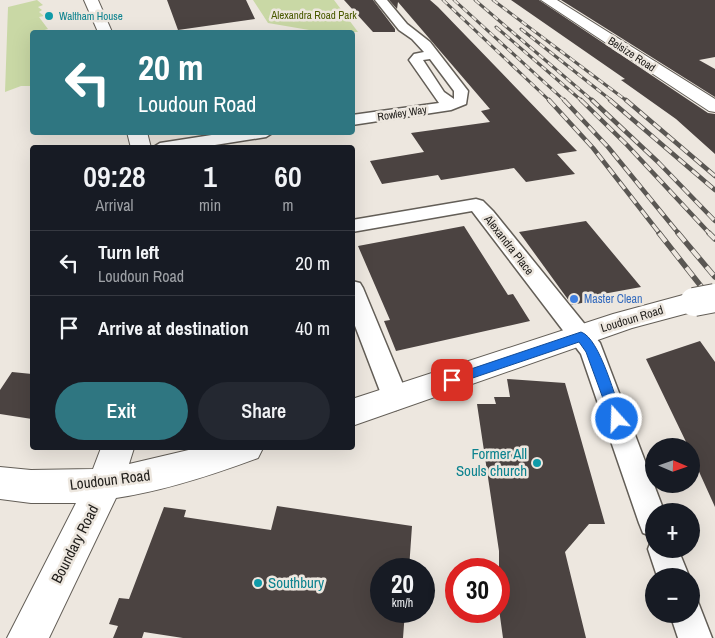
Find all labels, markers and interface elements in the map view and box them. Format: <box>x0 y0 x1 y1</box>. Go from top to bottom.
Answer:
park label: Alexandra Road Park <box>270 8 357 22</box>
place label: Waltham House <box>59 9 123 23</box>
marker: Waltham House <box>43 10 55 22</box>
street label: Belsize Road <box>606 34 658 74</box>
text: 20 m <box>138 44 203 91</box>
icon: left <box>55 50 120 115</box>
text: Loudoun Road <box>138 89 256 119</box>
street label: Rowley Way <box>376 102 428 124</box>
text: 09:28 <box>83 156 146 196</box>
text: 1 <box>203 156 217 196</box>
text: 60 <box>274 156 302 196</box>
text: Arrival <box>96 194 134 216</box>
text: min <box>199 194 221 216</box>
text: m <box>283 194 293 216</box>
street label: Alexandra Place <box>480 211 537 278</box>
text: Turn left <box>98 239 159 265</box>
icon: left <box>55 249 83 277</box>
text: 20 m <box>295 250 330 276</box>
text: Loudoun Road <box>98 265 184 287</box>
place label: Master Clean <box>584 291 643 307</box>
marker: Master Clean <box>568 293 580 305</box>
street label: Loudoun Road <box>599 302 665 336</box>
icon: arrive <box>55 314 83 342</box>
text: Arrive at destination <box>98 315 249 341</box>
text: 40 m <box>295 315 330 341</box>
pin <box>431 359 473 401</box>
icon: arrive <box>438 366 466 394</box>
button: Exit <box>55 382 188 440</box>
button: Share <box>198 382 330 440</box>
position arrow <box>590 392 642 444</box>
north arrow <box>645 438 700 492</box>
map controls <box>645 438 700 623</box>
place label: Former All Souls church <box>456 443 527 481</box>
marker: Former All Souls church <box>531 457 543 469</box>
street label: Loudoun Road <box>69 464 151 495</box>
street label: Boundary Road <box>46 501 103 587</box>
button: + <box>645 503 700 558</box>
speed limit sign: 30 <box>445 558 510 623</box>
text: 20 <box>391 567 414 601</box>
button: − <box>645 568 700 623</box>
place label: Southbury <box>268 572 325 593</box>
marker: Southbury <box>252 577 264 589</box>
text: km/h <box>392 595 413 611</box>

